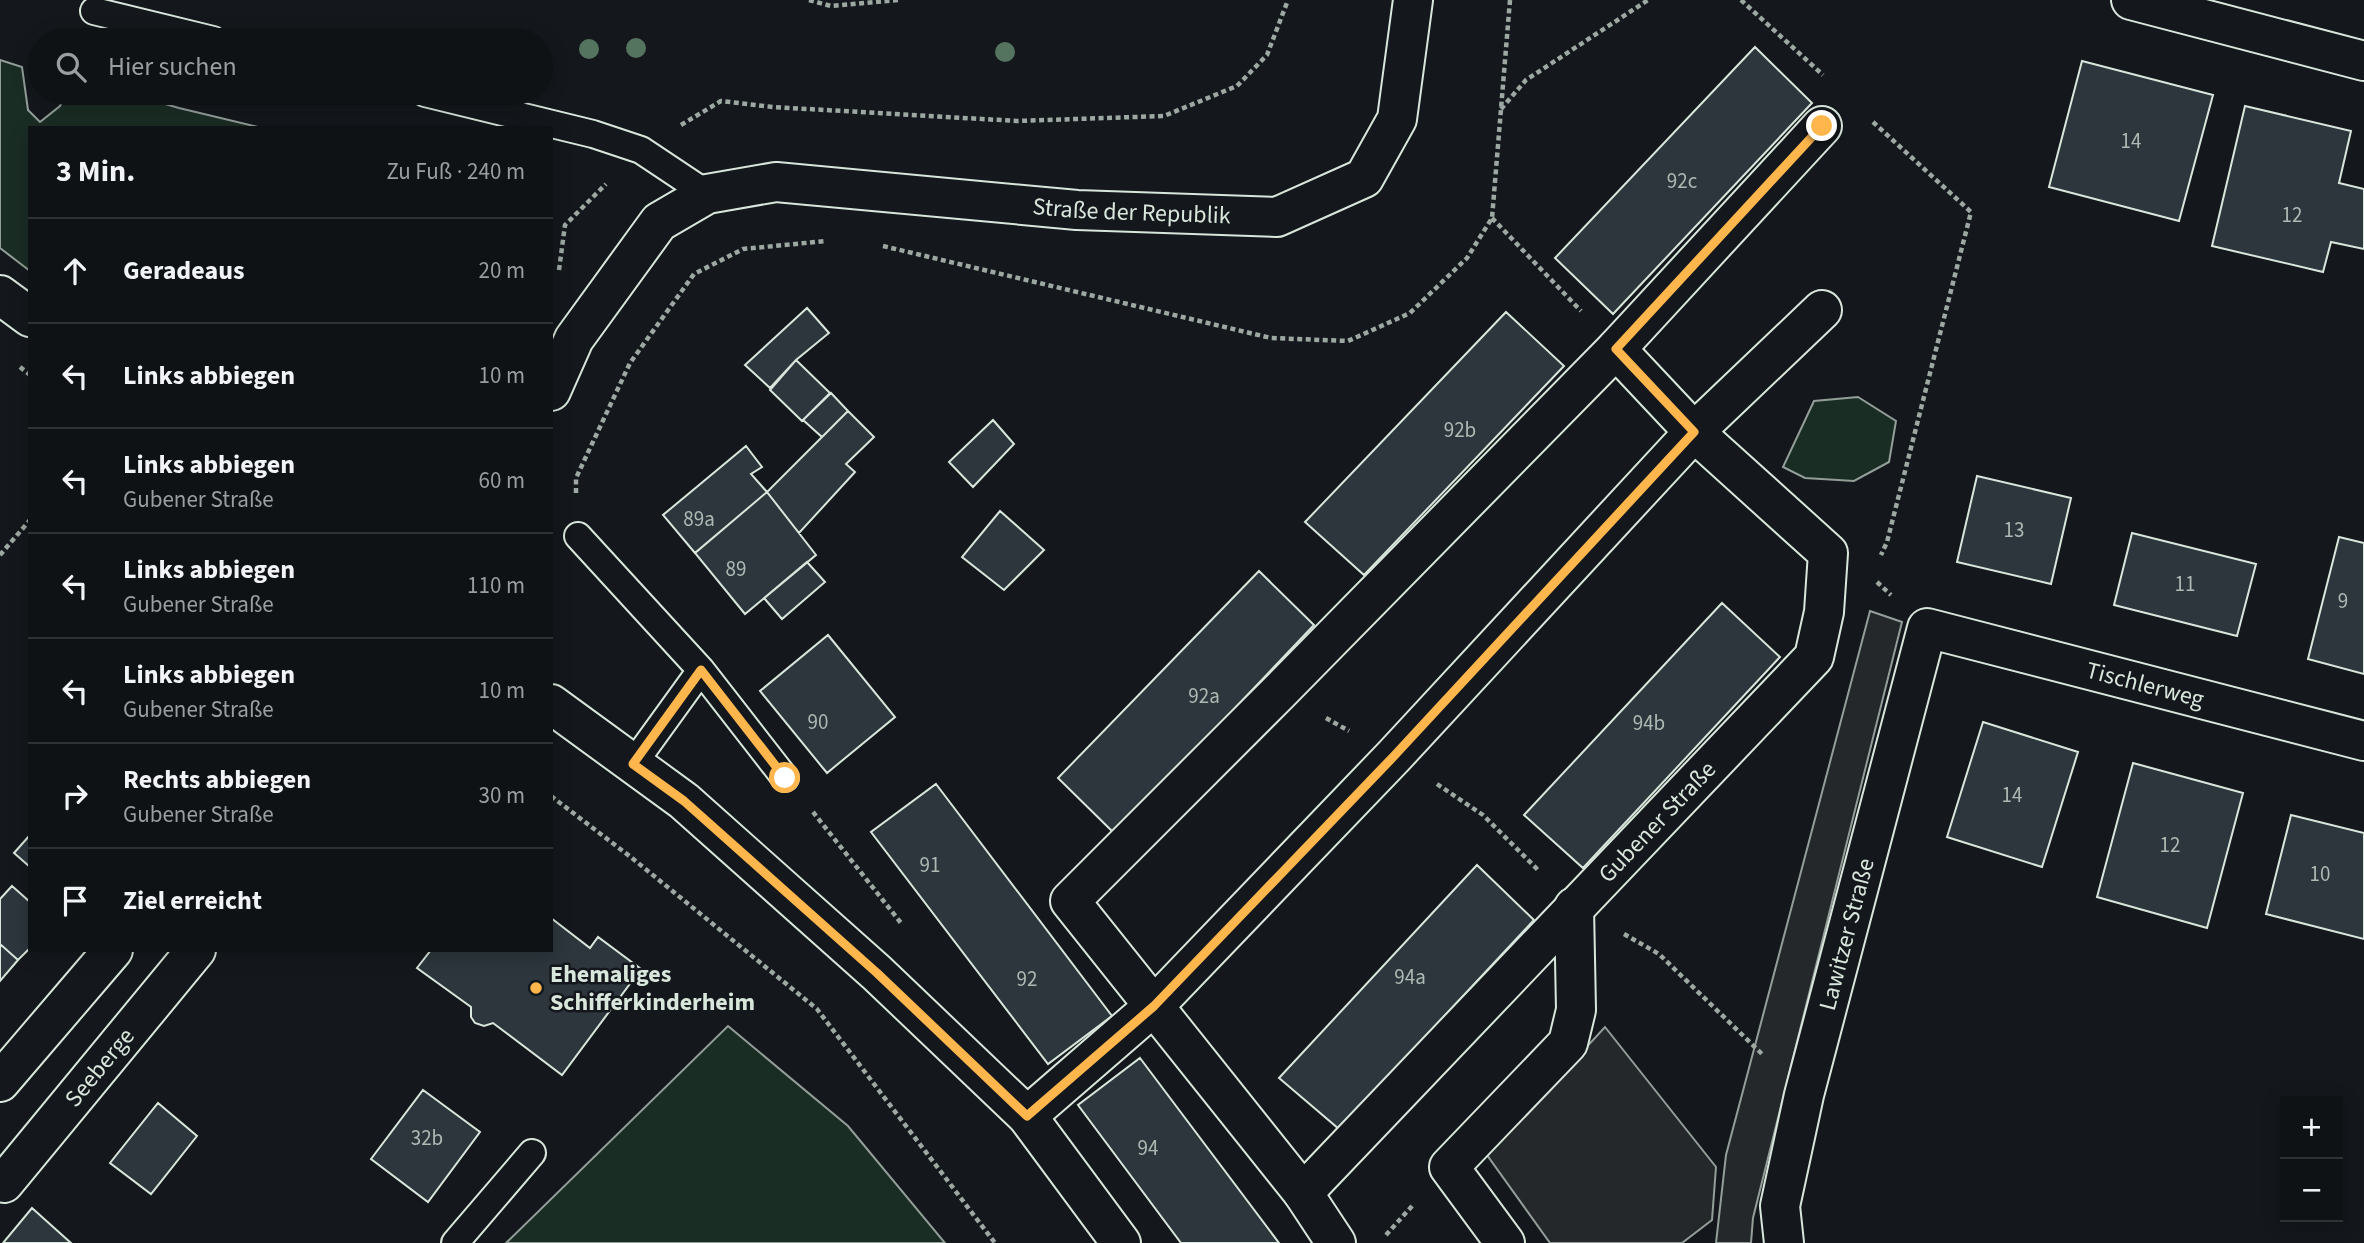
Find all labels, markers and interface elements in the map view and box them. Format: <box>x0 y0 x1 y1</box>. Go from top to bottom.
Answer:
search box <box>28 28 553 105</box>
icon: search <box>52 48 90 86</box>
text: Hier suchen <box>108 48 237 85</box>
route end <box>1806 110 1837 141</box>
house number: 14 <box>2121 126 2141 156</box>
text: 3 Min. <box>56 150 135 193</box>
text: Zu Fuß · 240 m <box>386 155 525 188</box>
house number: 92c <box>1667 166 1698 196</box>
street label: Straße der Republik <box>1031 189 1231 233</box>
house number: 12 <box>2282 200 2302 230</box>
icon: ahead <box>56 252 94 290</box>
text: Geradeaus <box>123 252 244 289</box>
text: 20 m <box>478 254 525 287</box>
icon: left <box>56 357 94 395</box>
text: Links abbiegen <box>123 357 295 394</box>
text: 10 m <box>478 359 525 392</box>
house number: 92b <box>1444 415 1476 445</box>
text: Links abbiegen <box>123 446 295 483</box>
icon: left <box>56 462 94 500</box>
text: 60 m <box>478 464 525 497</box>
text: Gubener Straße <box>123 483 274 516</box>
house number: 89a <box>683 504 715 534</box>
house number: 13 <box>2004 515 2024 545</box>
text: Links abbiegen <box>123 551 295 588</box>
house number: 89 <box>726 554 746 584</box>
icon: left <box>56 567 94 605</box>
text: 110 m <box>467 569 525 602</box>
house number: 11 <box>2175 569 2195 599</box>
house number: 9 <box>2338 586 2348 616</box>
text: Gubener Straße <box>123 588 274 621</box>
street label: Tischlerweg <box>2082 653 2208 717</box>
text: Links abbiegen <box>123 656 295 693</box>
icon: left <box>56 672 94 710</box>
text: 10 m <box>478 674 525 707</box>
house number: 92a <box>1188 681 1220 711</box>
text: Gubener Straße <box>123 693 274 726</box>
house number: 90 <box>808 707 828 737</box>
house number: 94b <box>1633 708 1665 738</box>
street label: Gubener Straße <box>1590 753 1724 891</box>
text: Rechts abbiegen <box>123 761 311 798</box>
route start <box>769 762 800 793</box>
icon: right <box>56 777 94 815</box>
text: 30 m <box>478 779 525 812</box>
house number: 14 <box>2002 780 2022 810</box>
text: Gubener Straße <box>123 798 274 831</box>
house number: 12 <box>2160 830 2180 860</box>
house number: 91 <box>920 850 940 880</box>
street label: Lawitzer Straße <box>1810 854 1884 1014</box>
house number: 10 <box>2310 859 2330 889</box>
icon: arrive <box>56 882 94 920</box>
text: Ziel erreicht <box>123 882 262 919</box>
place label: Ehemaliges Schifferkinderheim <box>550 957 755 1020</box>
house number: 94a <box>1394 962 1426 992</box>
house number: 92 <box>1017 964 1037 994</box>
marker: Ehemaliges Schifferkinderheim <box>528 980 544 996</box>
street label: Seeberge <box>57 1020 143 1115</box>
map controls <box>2280 1096 2343 1222</box>
button: + <box>2280 1096 2343 1159</box>
house number: 32b <box>411 1123 443 1153</box>
house number: 94 <box>1138 1133 1158 1163</box>
button: − <box>2280 1159 2343 1222</box>

